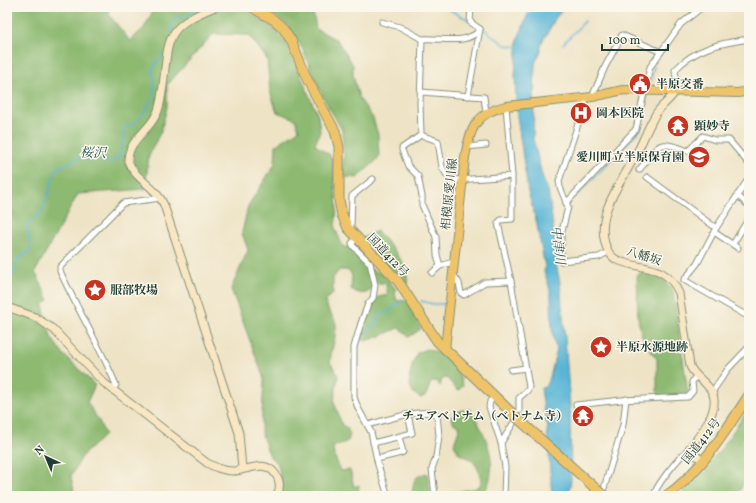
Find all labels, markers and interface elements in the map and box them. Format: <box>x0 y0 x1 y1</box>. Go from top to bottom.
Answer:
scale bar <box>602 26 668 52</box>
text: 100 m <box>608 33 641 49</box>
public building icon: 半原交番 <box>627 71 653 97</box>
place label: 半原交番 <box>656 77 704 93</box>
hospital icon: 岡本医院 <box>568 100 594 126</box>
place label: 岡本医院 <box>596 106 644 122</box>
temple icon: 顕妙寺 <box>665 113 691 139</box>
place label: 顕妙寺 <box>694 119 730 135</box>
school or university icon: 愛川町立半原保育園 <box>686 144 712 170</box>
water label: 桜沢 <box>80 145 108 163</box>
place label: 愛川町立半原保育園 <box>576 150 684 166</box>
street label: 相模原愛川線 <box>438 157 462 231</box>
water label: 中津川 <box>546 225 569 268</box>
street label: 国道412号 <box>363 230 412 281</box>
street label: 八幡坂 <box>624 244 663 270</box>
place icon: 服部牧場 <box>82 277 108 303</box>
place label: 服部牧場 <box>110 283 158 299</box>
place icon: 半原水源地跡 <box>588 334 614 360</box>
place label: 半原水源地跡 <box>616 340 688 356</box>
temple icon: チュアベトナム（ベトナム寺） <box>570 403 596 429</box>
place label: チュアベトナム（ベトナム寺） <box>402 409 568 425</box>
street label: 国道412号 <box>679 415 725 468</box>
north arrow <box>26 437 66 477</box>
text: N <box>32 443 48 459</box>

